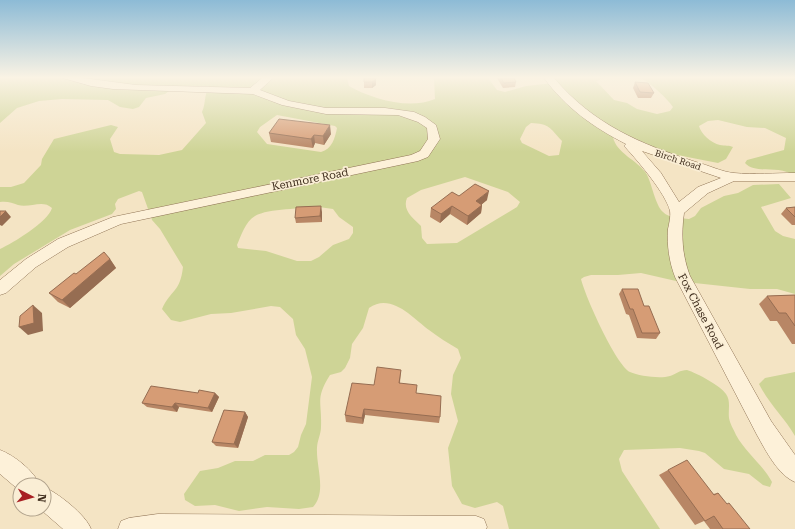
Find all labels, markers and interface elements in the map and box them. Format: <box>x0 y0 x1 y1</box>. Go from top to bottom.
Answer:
street label: Birch Road <box>654 148 702 172</box>
street label: Kenmore Road <box>271 166 350 193</box>
street label: Fox Chase Road <box>675 271 726 351</box>
north arrow <box>12 477 52 517</box>
text: N <box>34 493 48 503</box>

